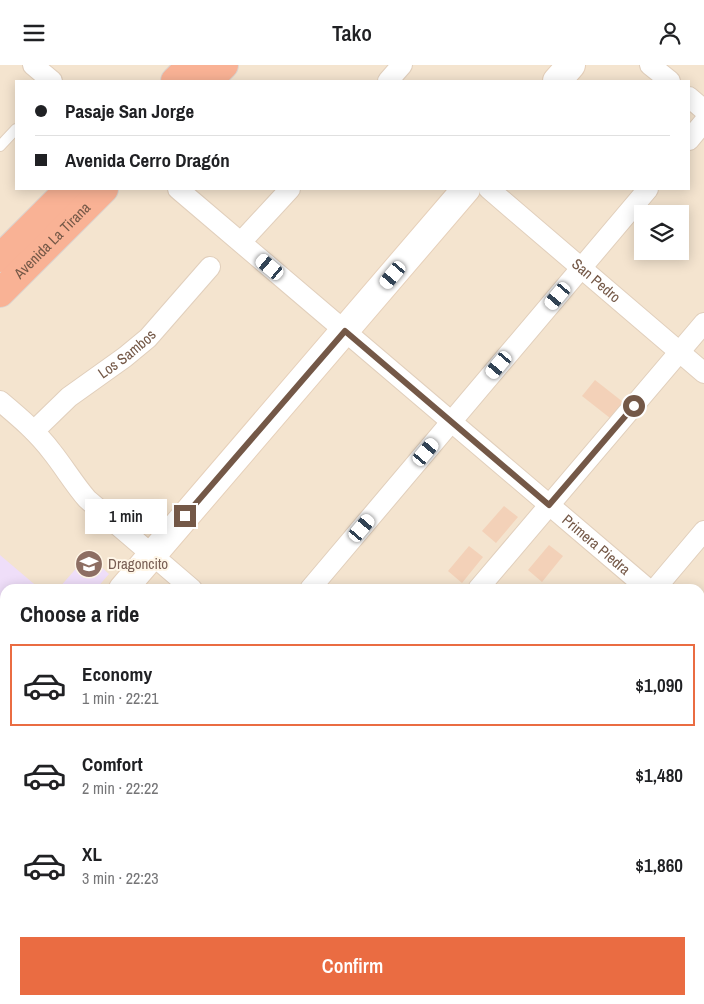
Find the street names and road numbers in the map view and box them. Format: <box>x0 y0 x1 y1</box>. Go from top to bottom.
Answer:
street label: Avenida La Tirana <box>8 197 95 284</box>
street label: San Pedro <box>568 253 626 307</box>
street label: Los Sambos <box>94 325 161 383</box>
street label: Primera Piedra <box>558 509 635 580</box>

